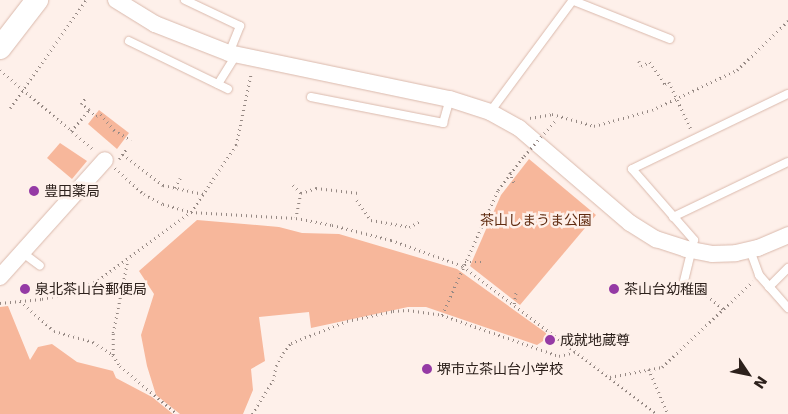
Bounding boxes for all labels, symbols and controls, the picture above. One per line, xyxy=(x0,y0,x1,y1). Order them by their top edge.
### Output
place label: 豊田薬局 xyxy=(44,183,100,199)
marker: 豊田薬局 xyxy=(28,185,40,197)
park label: 茶山しまうま公園 xyxy=(480,212,592,228)
place label: 泉北茶山台郵便局 xyxy=(35,281,147,297)
place label: 茶山台幼稚園 xyxy=(624,281,708,297)
marker: 泉北茶山台郵便局 xyxy=(19,283,31,295)
marker: 茶山台幼稚園 xyxy=(608,283,620,295)
place label: 成就地蔵尊 xyxy=(560,332,630,348)
marker: 成就地蔵尊 xyxy=(544,334,556,346)
north arrow xyxy=(723,349,773,399)
place label: 堺市立茶山台小学校 xyxy=(437,361,563,377)
marker: 堺市立茶山台小学校 xyxy=(421,363,433,375)
text: N xyxy=(751,373,770,392)

